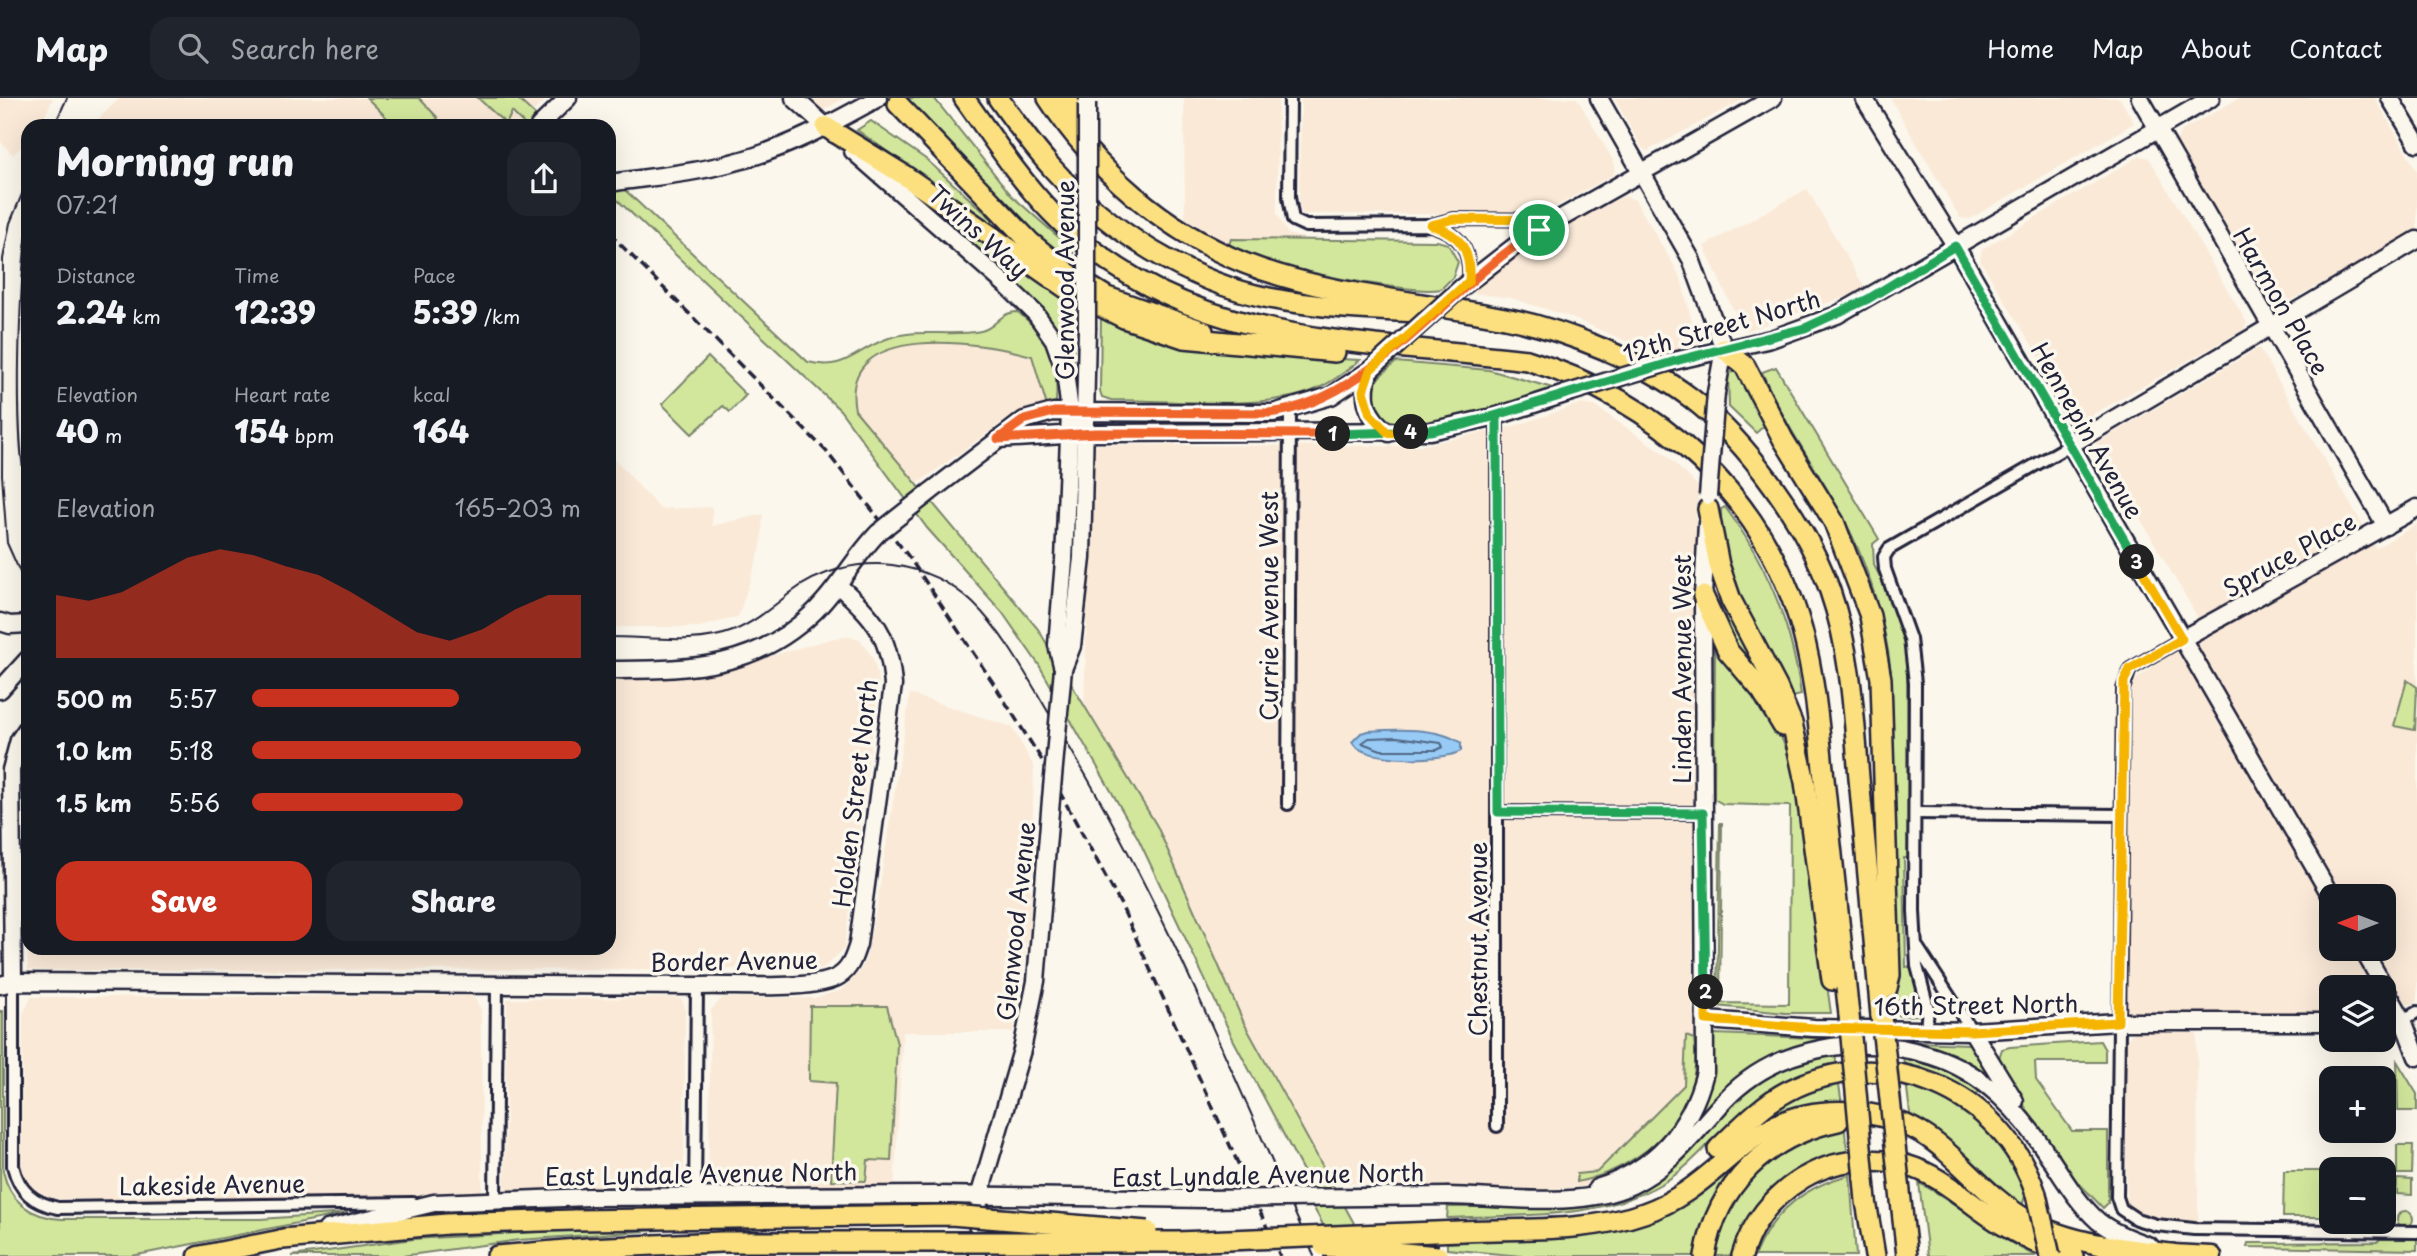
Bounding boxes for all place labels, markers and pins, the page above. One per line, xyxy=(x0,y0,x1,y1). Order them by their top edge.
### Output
pin xyxy=(1509,200,1569,260)
pin: 4 xyxy=(1394,414,1428,450)
pin: 1 xyxy=(1316,416,1350,452)
pin: 3 xyxy=(2120,545,2154,580)
pin: 2 xyxy=(1688,974,1724,1010)

